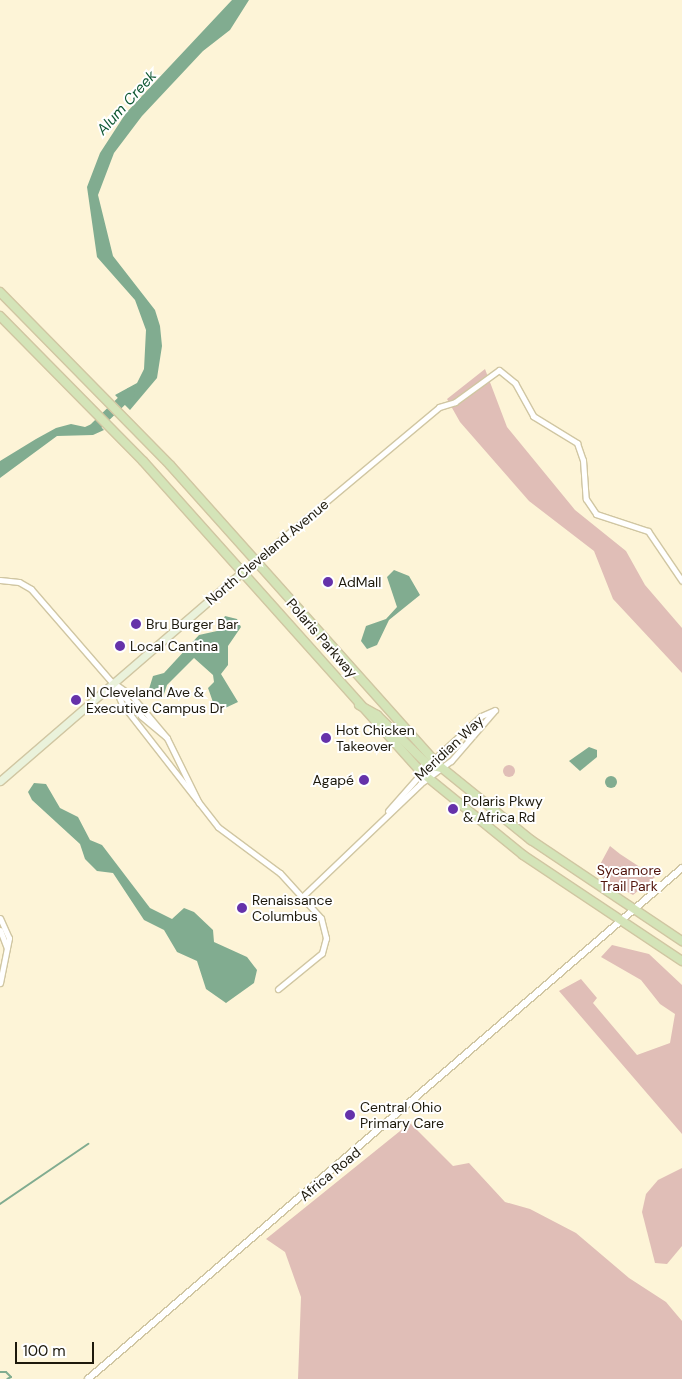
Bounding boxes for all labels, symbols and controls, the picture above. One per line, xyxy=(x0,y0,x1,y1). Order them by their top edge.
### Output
water label: Alum Creek xyxy=(93,67,161,139)
street label: North Cleveland Avenue xyxy=(202,496,332,608)
place label: AdMall xyxy=(338,574,381,590)
marker: AdMall xyxy=(322,576,334,588)
street label: Polaris Parkway xyxy=(283,595,361,681)
place label: Bru Burger Bar xyxy=(146,616,238,632)
marker: Bru Burger Bar xyxy=(130,618,142,630)
place label: Local Cantina xyxy=(130,638,218,654)
marker: Local Cantina xyxy=(114,640,126,652)
place label: N Cleveland Ave & Executive Campus Dr xyxy=(86,684,225,716)
marker: N Cleveland Ave & Executive Campus Dr xyxy=(70,694,82,706)
street label: Meridian Way xyxy=(411,712,487,784)
place label: Hot Chicken Takeover xyxy=(336,722,415,754)
marker: Hot Chicken Takeover xyxy=(320,732,332,744)
place label: Agapé xyxy=(313,772,354,788)
marker: Agapé xyxy=(358,774,370,786)
place label: Polaris Pkwy & Africa Rd xyxy=(463,793,543,826)
marker: Polaris Pkwy & Africa Rd xyxy=(447,803,459,815)
park label: Sycamore Trail Park xyxy=(597,862,661,894)
place label: Renaissance Columbus xyxy=(252,892,333,924)
marker: Renaissance Columbus xyxy=(236,902,248,914)
place label: Central Ohio Primary Care xyxy=(360,1099,444,1132)
marker: Central Ohio Primary Care xyxy=(344,1109,356,1121)
street label: Africa Road xyxy=(296,1144,364,1204)
scale bar xyxy=(18,1332,96,1364)
text: 100 m xyxy=(23,1341,66,1361)

